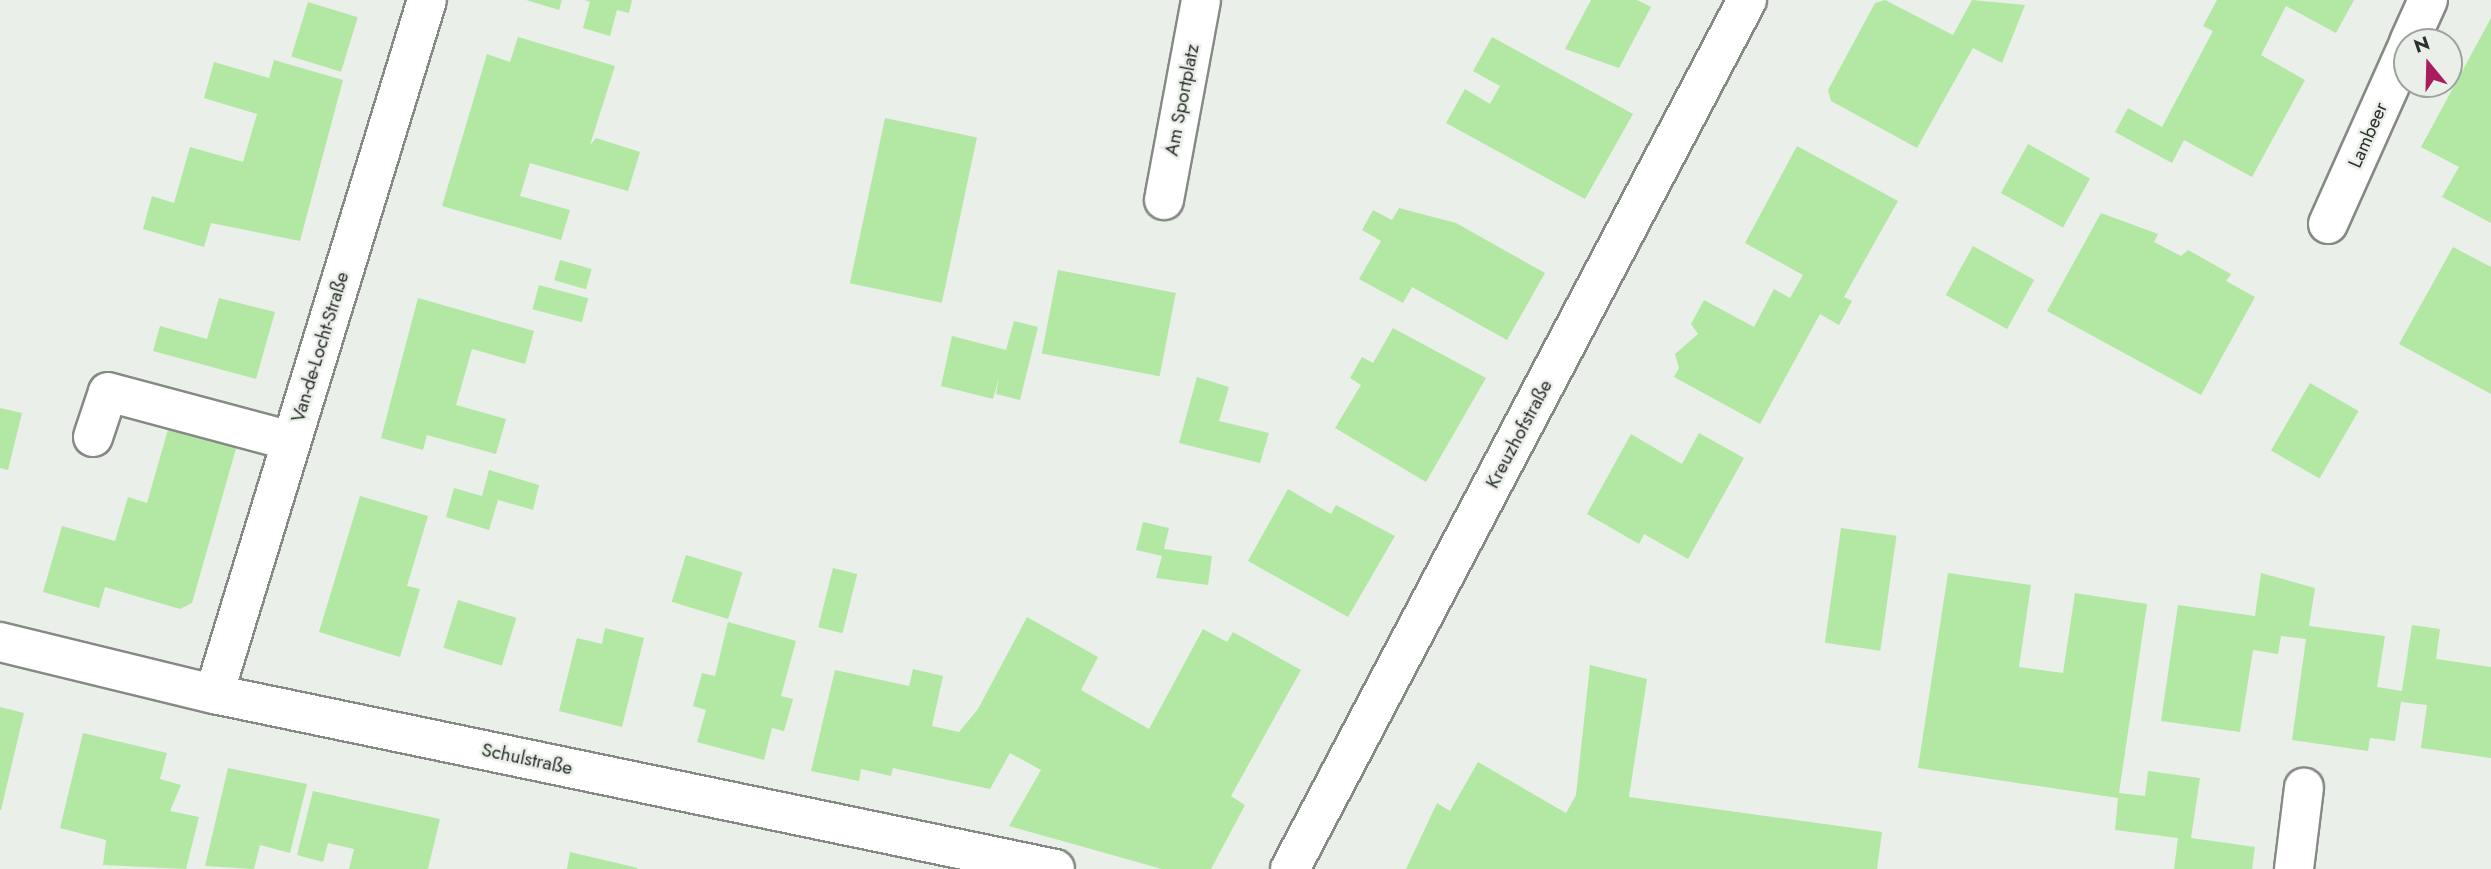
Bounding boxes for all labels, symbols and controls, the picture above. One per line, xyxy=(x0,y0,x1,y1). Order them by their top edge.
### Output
north arrow xyxy=(2393,28,2463,98)
text: N xyxy=(2410,29,2433,60)
street label: Am Sportplatz xyxy=(1160,42,1204,158)
street label: Lambeer xyxy=(2343,99,2393,171)
street label: Van-de-Locht-Straße xyxy=(286,269,354,425)
street label: Kreuzhofstraße xyxy=(1481,376,1557,492)
street label: Schulstraße xyxy=(480,738,574,780)

